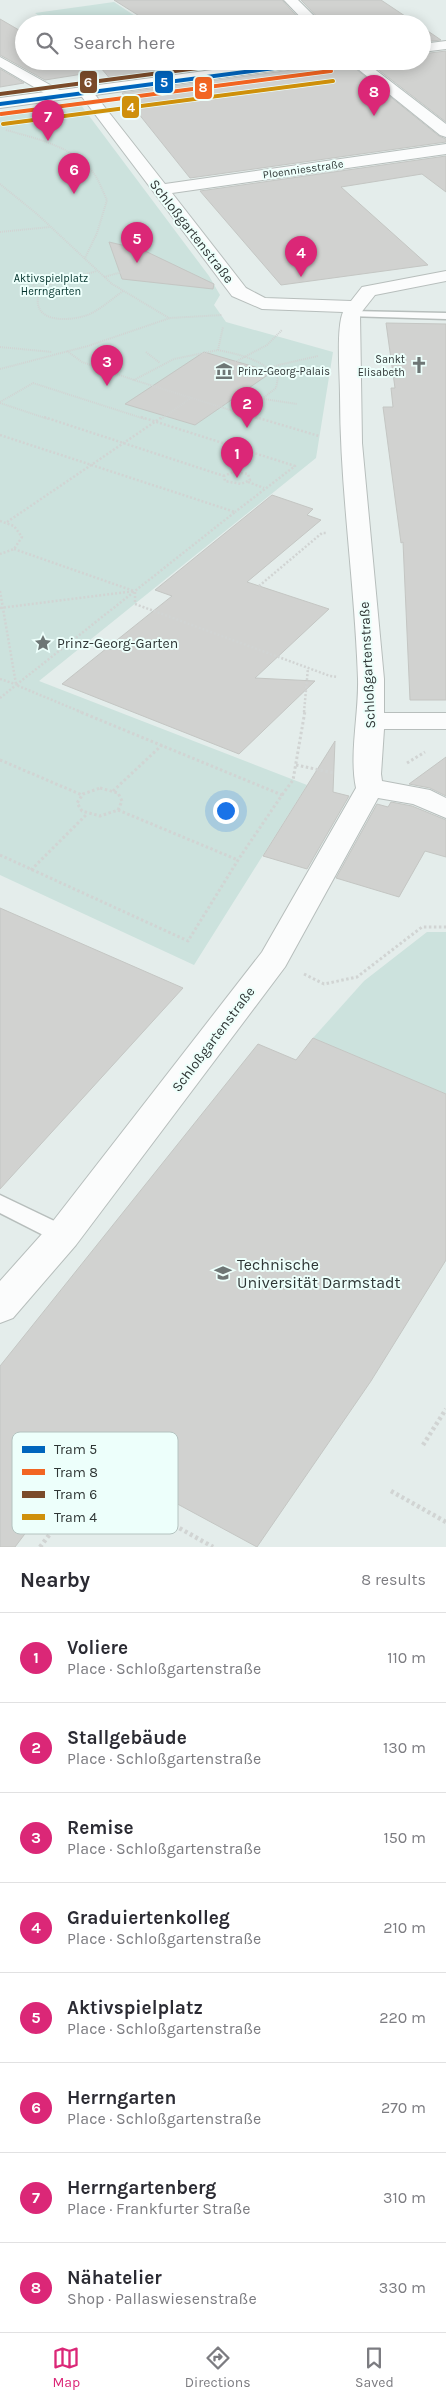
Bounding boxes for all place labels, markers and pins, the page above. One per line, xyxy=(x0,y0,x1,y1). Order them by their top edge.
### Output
pin: 8 xyxy=(358,75,390,116)
pin: 7 xyxy=(32,100,64,141)
pin: 6 xyxy=(58,153,90,194)
pin: 5 xyxy=(121,222,153,263)
pin: 4 xyxy=(285,236,317,277)
pin: 3 xyxy=(91,345,123,386)
place label: Sankt Elisabeth xyxy=(358,353,405,379)
church icon: Sankt Elisabeth xyxy=(409,355,429,375)
museum icon: Prinz-Georg-Palais xyxy=(214,361,234,381)
place label: Prinz-Georg-Palais xyxy=(238,365,330,378)
pin: 2 xyxy=(231,387,263,428)
pin: 1 xyxy=(221,437,253,478)
place icon: Prinz-Georg-Garten xyxy=(33,633,53,653)
place label: Prinz-Georg-Garten xyxy=(57,635,178,652)
place label: Technische Universität Darmstadt xyxy=(237,1255,401,1292)
school or university icon: Technische Universität Darmstadt xyxy=(213,1263,233,1283)

